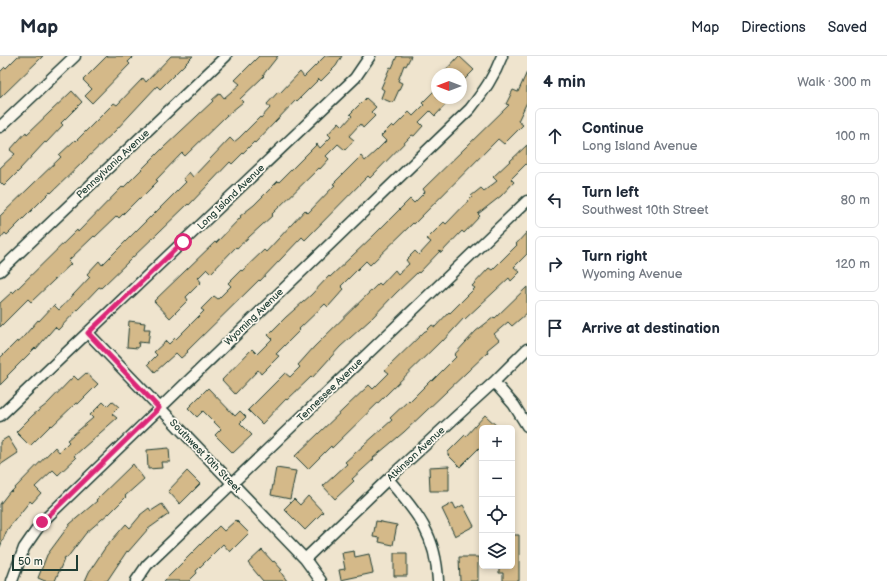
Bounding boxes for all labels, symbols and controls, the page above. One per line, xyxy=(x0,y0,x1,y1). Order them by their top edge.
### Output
text: Map xyxy=(20,16,58,39)
text: Map xyxy=(691,19,719,36)
text: Directions xyxy=(741,19,806,36)
text: Saved xyxy=(828,19,867,36)
north arrow xyxy=(431,68,467,104)
text: 4 min xyxy=(543,72,586,92)
text: Walk · 300 m xyxy=(797,74,871,90)
text: Continue xyxy=(582,119,644,138)
icon: ahead xyxy=(544,125,566,147)
street label: Pennsylvania Avenue xyxy=(74,127,152,201)
text: 100 m xyxy=(835,128,870,144)
text: Long Island Avenue xyxy=(582,138,697,154)
street label: Long Island Avenue xyxy=(195,162,267,232)
text: Turn left xyxy=(582,183,639,202)
icon: left xyxy=(544,189,566,211)
text: 80 m xyxy=(841,192,870,208)
text: Southwest 10th Street xyxy=(582,202,709,218)
route start xyxy=(174,233,192,251)
text: Turn right xyxy=(582,247,647,266)
icon: right xyxy=(544,253,566,275)
text: 120 m xyxy=(835,256,870,272)
text: Wyoming Avenue xyxy=(582,266,682,282)
street label: Wyoming Avenue xyxy=(222,286,286,348)
icon: arrive xyxy=(544,317,566,339)
text: Arrive at destination xyxy=(582,319,720,338)
street label: Tennessee Avenue xyxy=(295,356,365,424)
street label: Southwest 10th Street xyxy=(167,417,243,495)
street label: Atkinson Avenue xyxy=(385,424,447,484)
map controls xyxy=(479,425,515,569)
button: + xyxy=(479,425,515,461)
button: − xyxy=(479,461,515,497)
button: locate xyxy=(479,497,515,533)
route end xyxy=(33,513,51,531)
button: layers xyxy=(479,533,515,569)
scale bar xyxy=(12,553,78,572)
text: 50 m xyxy=(18,555,43,568)

